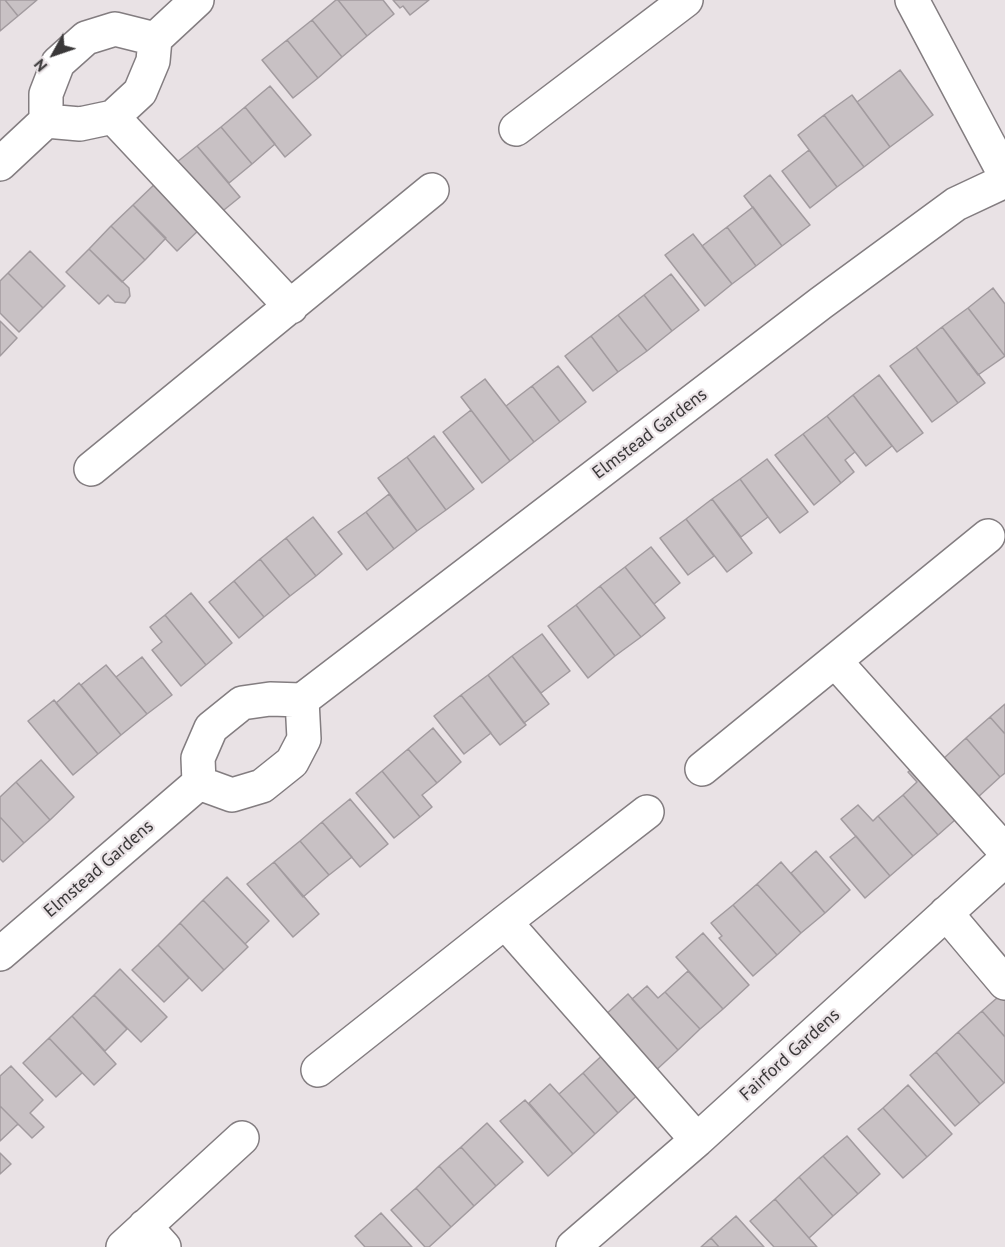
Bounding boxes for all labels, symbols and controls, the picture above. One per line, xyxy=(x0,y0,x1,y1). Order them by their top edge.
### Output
north arrow xyxy=(24,24,84,84)
text: N xyxy=(29,55,51,76)
street label: Elmstead Gardens xyxy=(588,384,712,484)
street label: Elmstead Gardens xyxy=(40,816,158,922)
street label: Fairford Gardens xyxy=(735,1004,845,1106)

